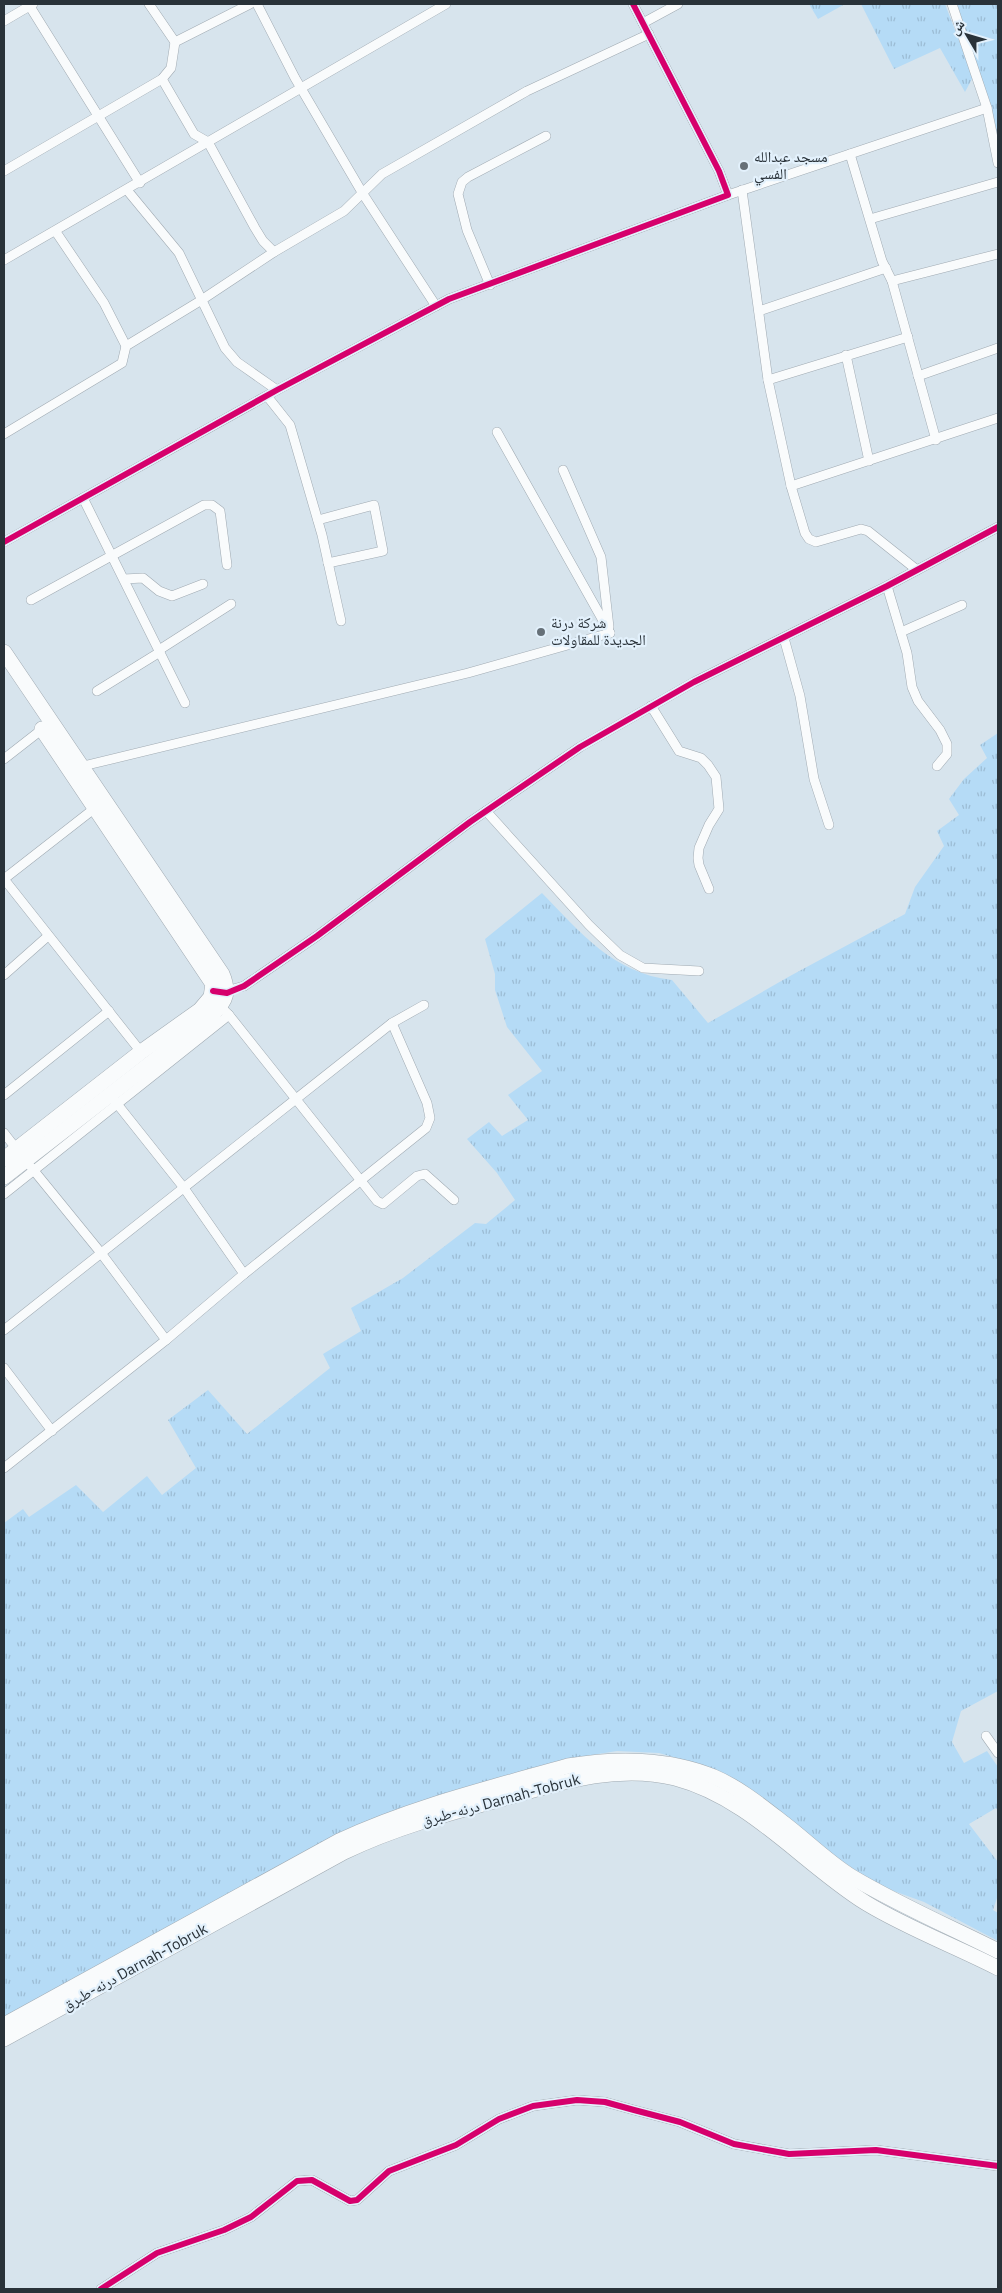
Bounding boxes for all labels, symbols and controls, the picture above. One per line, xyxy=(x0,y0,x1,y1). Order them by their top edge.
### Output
north arrow xyxy=(942,10,992,60)
text: ش xyxy=(945,15,969,38)
place label: مسجد عبدالله الفسي xyxy=(754,147,828,186)
marker: مسجد عبدالله الفسي xyxy=(738,160,750,172)
place label: شركة درنة الجديدة للمقاولات xyxy=(551,613,646,649)
marker: شركة درنة الجديدة للمقاولات xyxy=(535,626,547,638)
street label: درنه-طبرق Darnah-Tobruk xyxy=(420,1769,582,1831)
street label: درنه-طبرق Darnah-Tobruk xyxy=(59,1919,211,2015)

